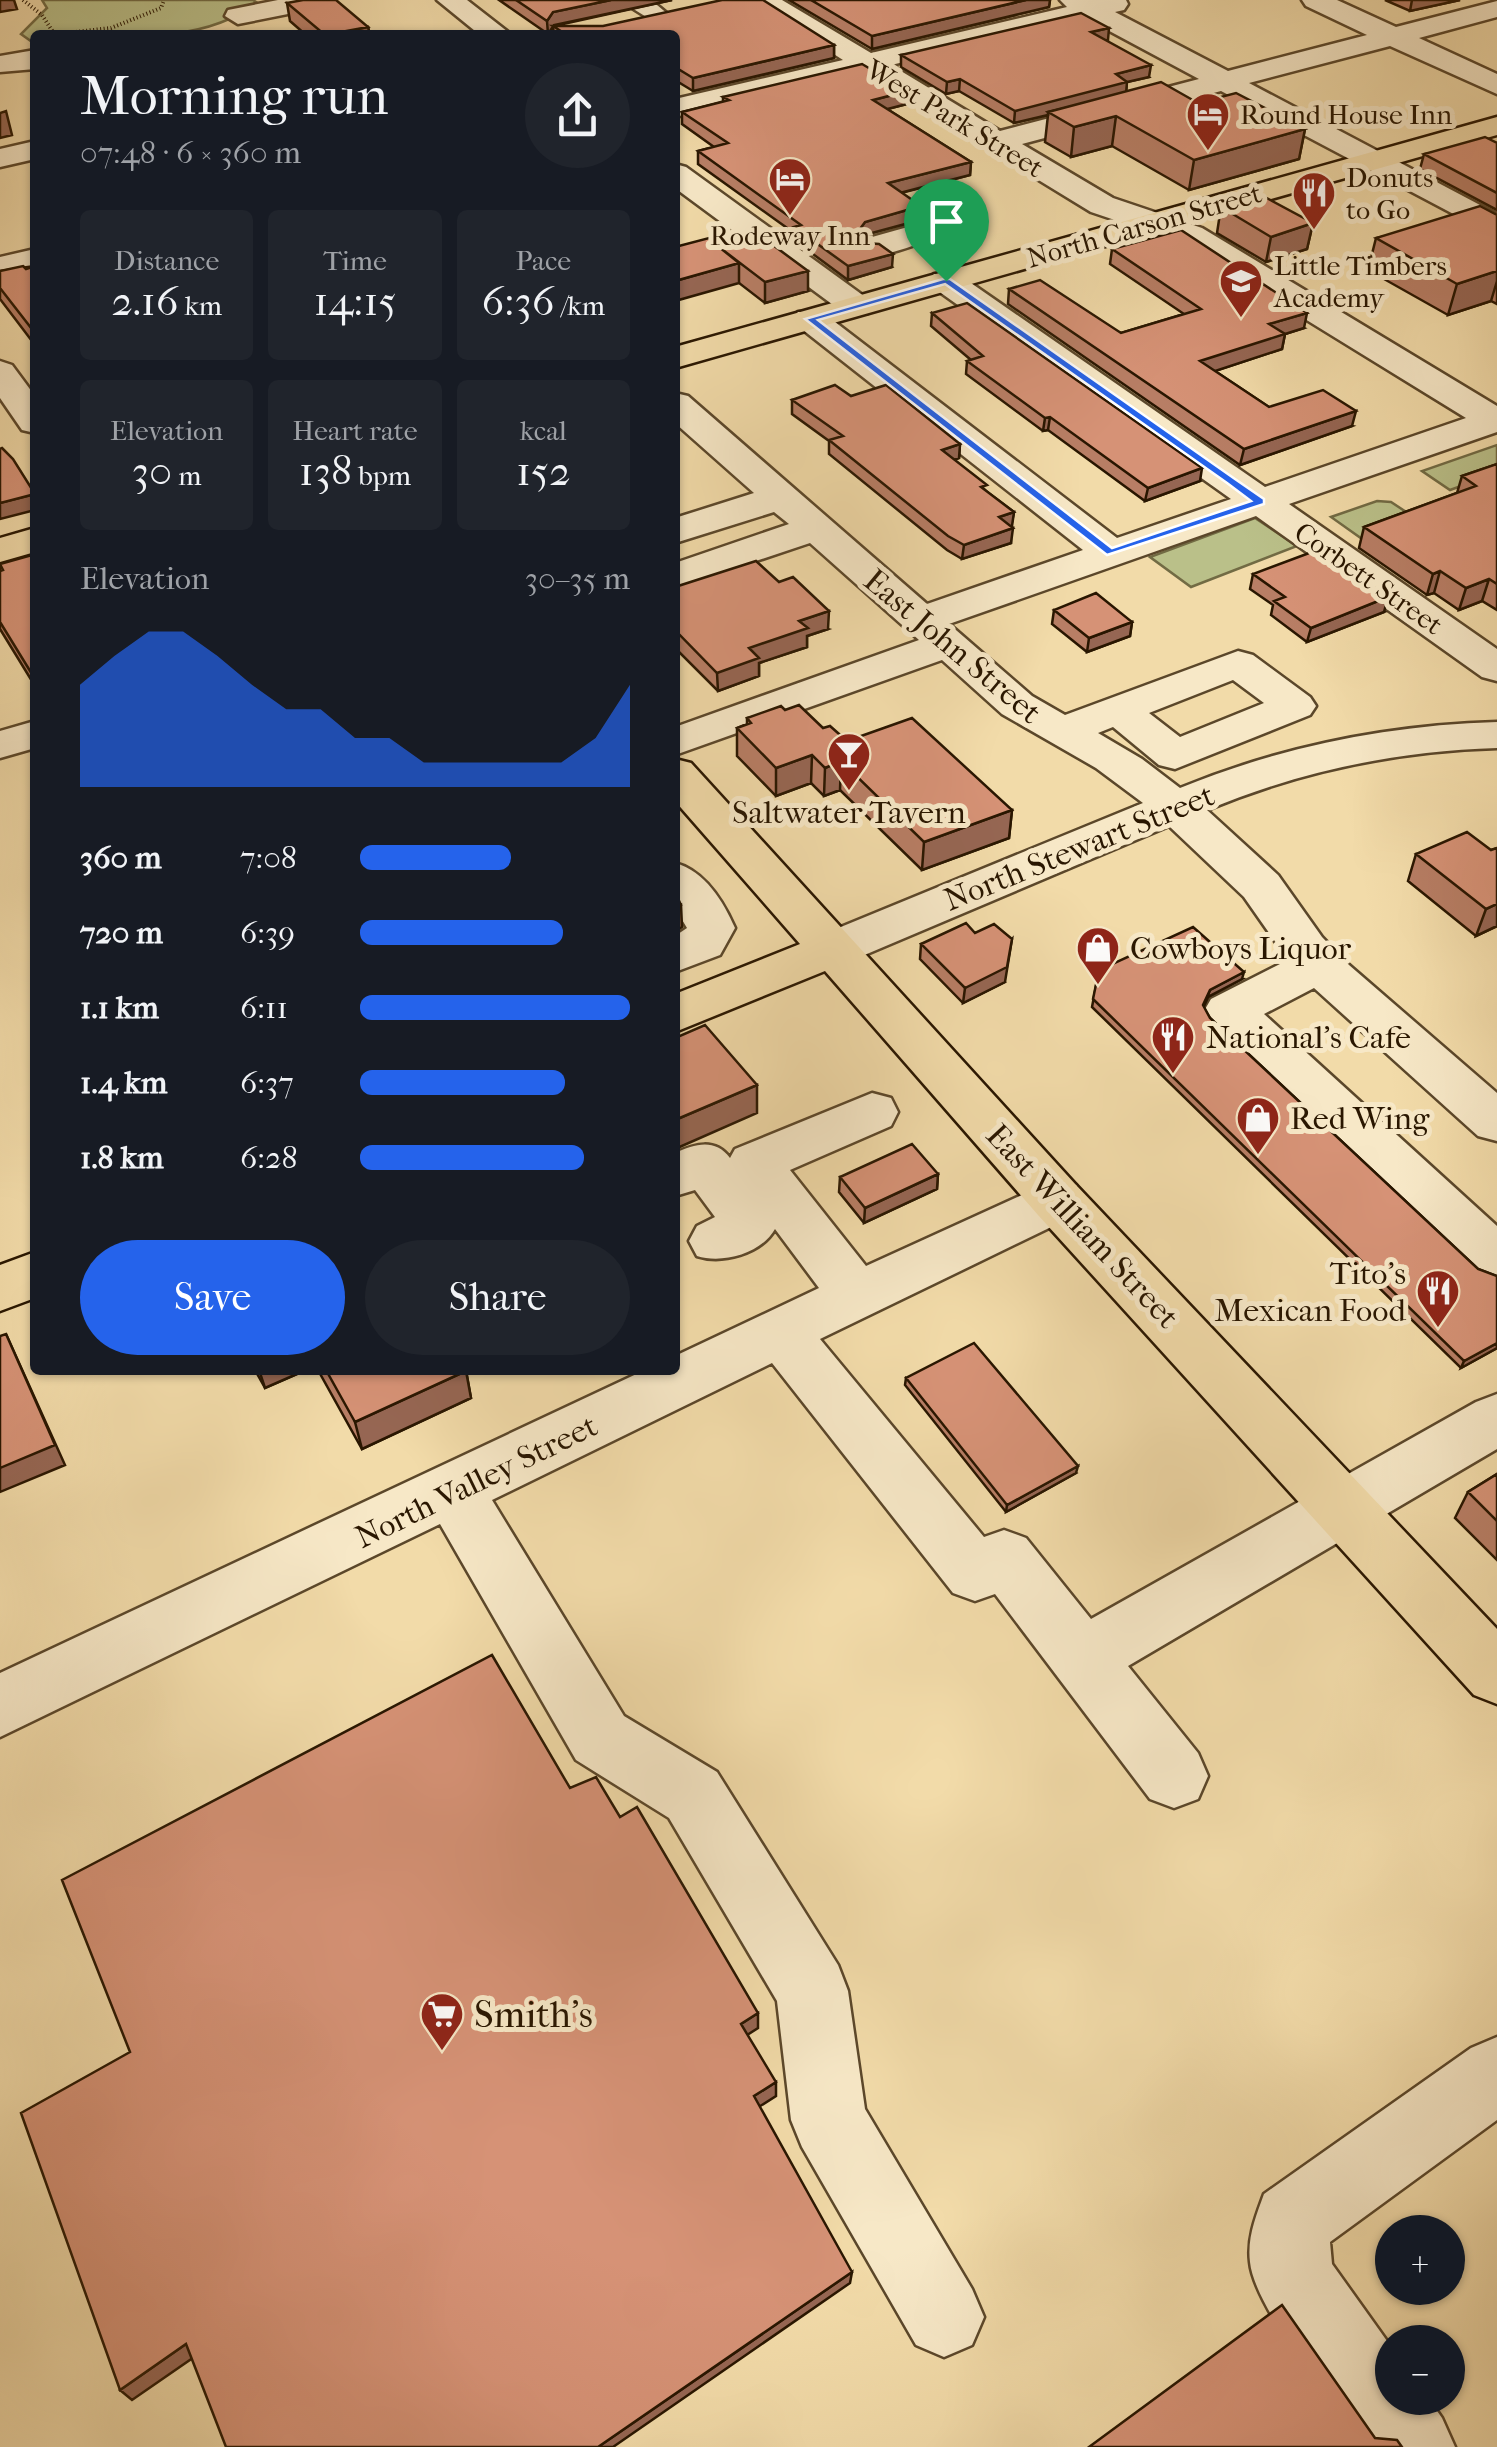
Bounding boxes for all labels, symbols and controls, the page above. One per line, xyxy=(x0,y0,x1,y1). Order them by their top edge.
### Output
street label: West Park Street xyxy=(859,52,1050,184)
button: share xyxy=(525,63,630,168)
text: Morning run xyxy=(80,64,388,128)
hotel icon: Round House Inn xyxy=(1185,91,1231,152)
place label: Round House Inn xyxy=(1240,98,1452,131)
text: 07:48 · 6 × 360 m xyxy=(80,134,301,171)
hotel icon: Rodeway Inn xyxy=(767,156,813,217)
place label: Donuts to Go xyxy=(1346,161,1433,226)
restaurant icon: Donuts to Go xyxy=(1291,170,1337,231)
street label: North Carson Street xyxy=(1023,176,1265,275)
pin xyxy=(904,179,989,282)
icon: arrive xyxy=(919,194,974,249)
place label: Rodeway Inn xyxy=(710,219,870,252)
text: Distance xyxy=(114,244,219,277)
text: Time xyxy=(323,244,387,277)
text: Pace xyxy=(515,244,571,277)
place label: Little Timbers Academy xyxy=(1273,249,1447,314)
school or university icon: Little Timbers Academy xyxy=(1218,258,1264,319)
text: 2.16 xyxy=(111,277,178,326)
text: 14:15 xyxy=(314,277,396,326)
text: 6:36 xyxy=(482,277,555,326)
text: km xyxy=(178,289,222,322)
text: /km xyxy=(555,289,605,322)
text: Elevation xyxy=(110,414,223,447)
text: Heart rate xyxy=(292,414,418,447)
text: kcal xyxy=(520,414,567,447)
text: 30 xyxy=(132,447,172,496)
text: 138 xyxy=(299,447,352,496)
text: 152 xyxy=(516,447,571,496)
text: m xyxy=(172,459,202,492)
text: bpm xyxy=(352,459,411,492)
street label: Corbett Street xyxy=(1288,515,1449,642)
text: Elevation xyxy=(80,560,209,597)
text: 30–35 m xyxy=(525,560,630,597)
street label: East John Street xyxy=(857,562,1049,732)
bar icon: Saltwater Tavern xyxy=(826,731,872,792)
street label: North Stewart Street xyxy=(939,776,1220,919)
place label: Saltwater Tavern xyxy=(732,794,966,831)
text: 360 m xyxy=(80,839,162,876)
text: 7:08 xyxy=(240,839,297,876)
text: 720 m xyxy=(80,914,163,951)
text: 6:39 xyxy=(240,914,295,951)
shop icon: Cowboys Liquor xyxy=(1075,925,1121,986)
place label: Cowboys Liquor xyxy=(1130,930,1352,967)
text: 1.1 km xyxy=(80,989,159,1026)
text: 6:11 xyxy=(240,989,288,1026)
restaurant icon: National's Cafe xyxy=(1150,1014,1196,1075)
place label: National's Cafe xyxy=(1206,1019,1411,1056)
text: 1.4 km xyxy=(80,1064,167,1101)
text: 6:37 xyxy=(240,1064,294,1101)
shop icon: Red Wing xyxy=(1235,1095,1281,1156)
place label: Red Wing xyxy=(1290,1100,1430,1137)
street label: East William Street xyxy=(979,1117,1187,1336)
text: 1.8 km xyxy=(80,1139,164,1176)
text: 6:28 xyxy=(240,1139,298,1176)
button: Save xyxy=(80,1240,345,1355)
button: Share xyxy=(365,1240,630,1355)
place label: Tito's Mexican Food xyxy=(1214,1255,1407,1329)
restaurant icon: Tito's Mexican Food xyxy=(1415,1268,1461,1329)
street label: North Valley Street xyxy=(349,1407,604,1556)
supermarket icon: Smith's xyxy=(419,1991,465,2052)
place label: Smith's xyxy=(474,1992,593,2037)
map controls xyxy=(1375,2215,1465,2415)
button: + xyxy=(1375,2215,1465,2305)
button: − xyxy=(1375,2325,1465,2415)

